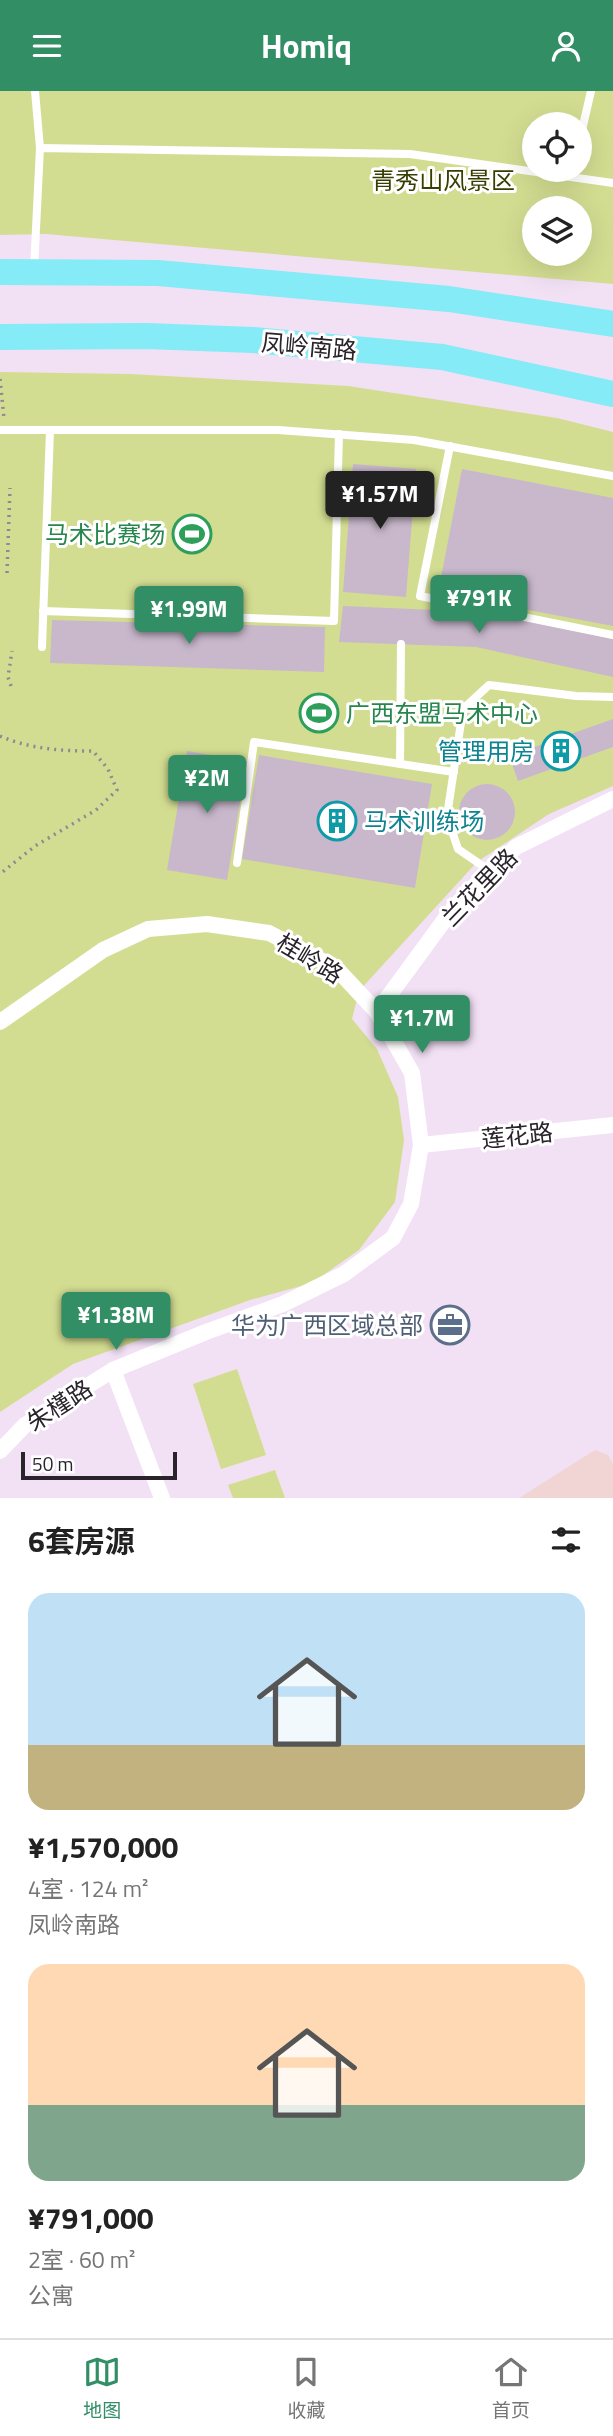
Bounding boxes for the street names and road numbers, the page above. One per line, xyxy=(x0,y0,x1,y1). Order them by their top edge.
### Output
street label: 凤岭南路 xyxy=(260,324,358,368)
street label: 兰花里路 xyxy=(433,840,525,934)
street label: 桂岭路 xyxy=(270,924,350,992)
street label: 莲花路 xyxy=(479,1113,555,1157)
street label: 朱槿路 xyxy=(19,1370,99,1440)

